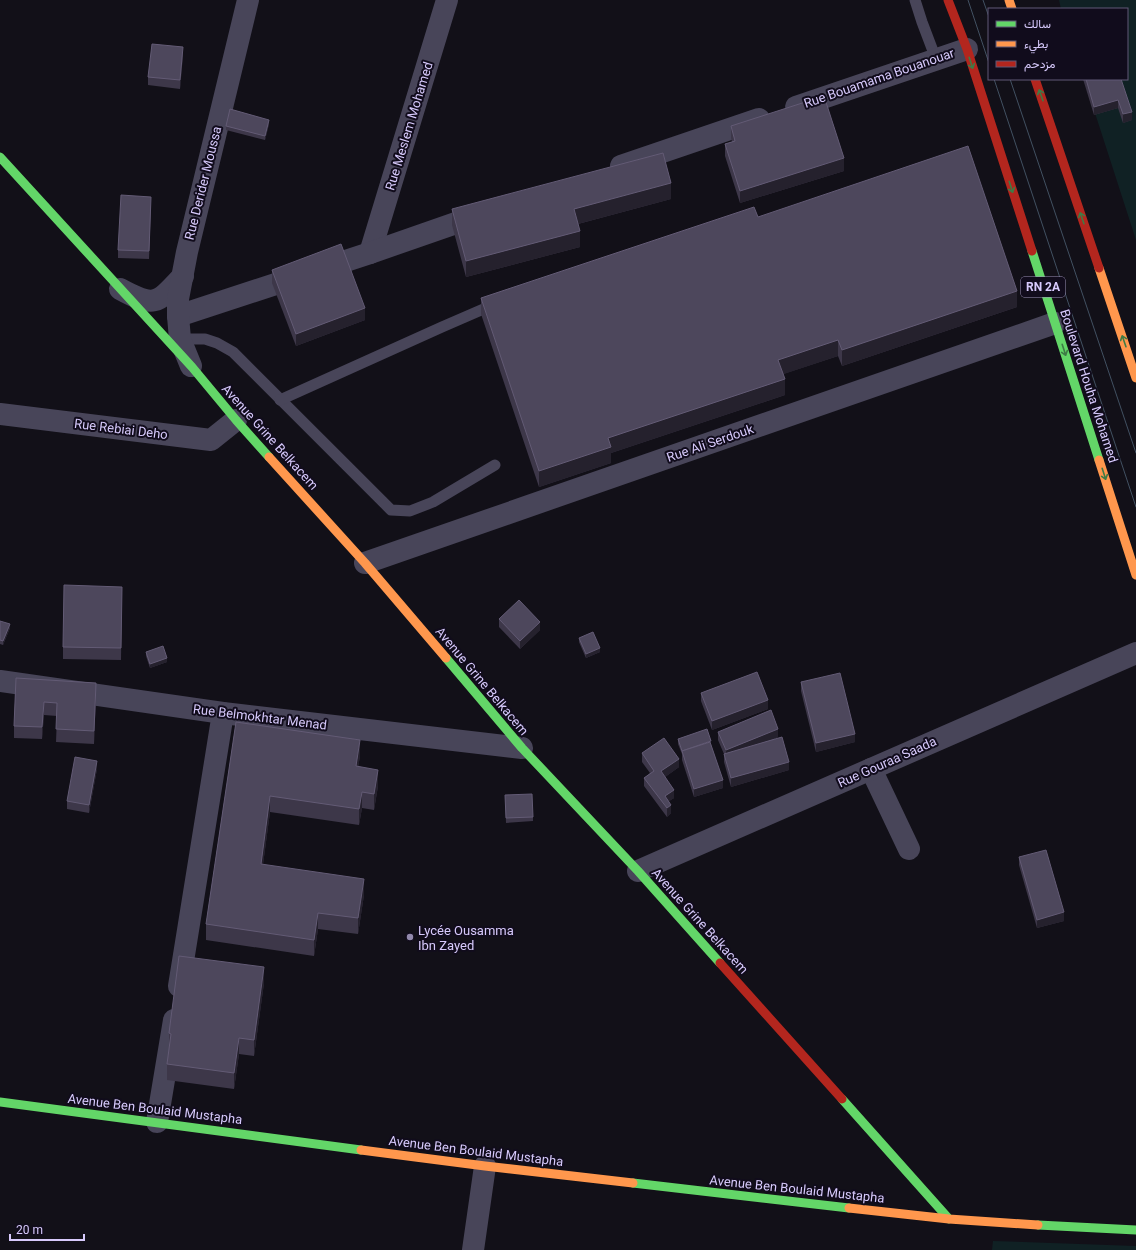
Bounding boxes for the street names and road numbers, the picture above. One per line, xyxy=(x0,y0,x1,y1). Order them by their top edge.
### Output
street label: Rue Bouamama Bouanouar xyxy=(802,45,957,111)
street label: Rue Meslem Mohamed xyxy=(382,60,436,192)
street label: Rue Derider Moussa xyxy=(182,125,224,241)
road number: RN 2A xyxy=(1021,277,1065,297)
street label: Boulevard Houha Mohamed xyxy=(1057,307,1121,465)
street label: Avenue Grine Belkacem xyxy=(219,381,321,493)
street label: Rue Rebiai Deho xyxy=(73,416,169,442)
street label: Rue Ali Serdouk xyxy=(665,421,756,465)
street label: Avenue Grine Belkacem xyxy=(432,624,532,738)
street label: Rue Belmokhtar Menad xyxy=(192,701,328,733)
street label: Rue Gouraa Saada xyxy=(835,733,939,791)
street label: Avenue Grine Belkacem xyxy=(649,865,751,977)
street label: Avenue Ben Boulaid Mustapha xyxy=(67,1091,243,1127)
street label: Avenue Ben Boulaid Mustapha xyxy=(388,1133,564,1169)
street label: Avenue Ben Boulaid Mustapha xyxy=(709,1172,885,1206)

